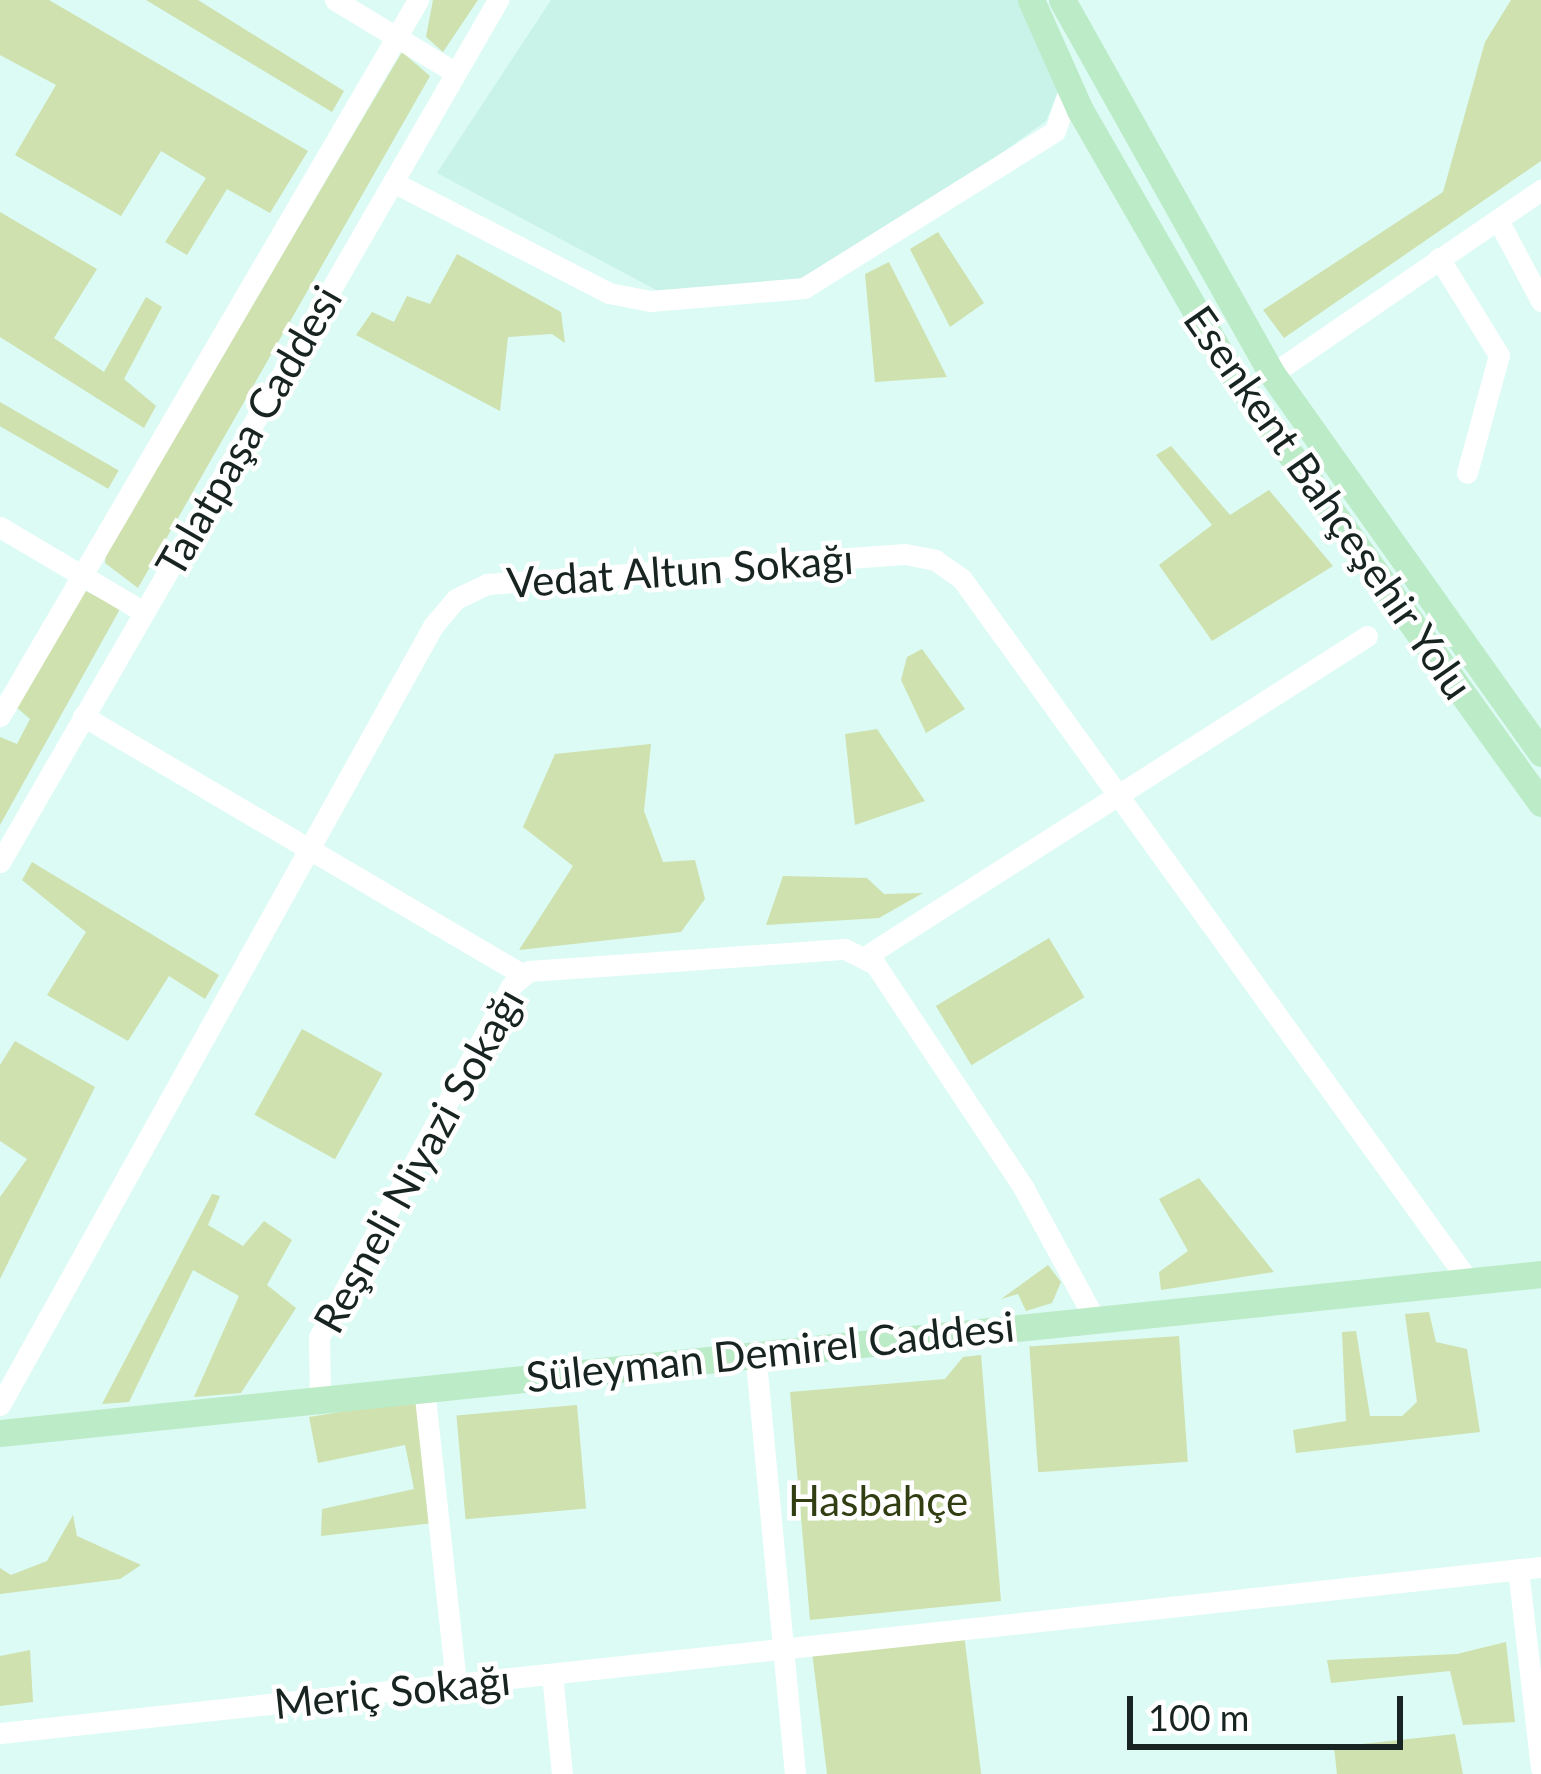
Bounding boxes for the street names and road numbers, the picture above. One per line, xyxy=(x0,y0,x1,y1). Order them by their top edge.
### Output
street label: Talatpaşa Caddesi xyxy=(144,277,352,585)
street label: Esenkent Bahçeşehir Yolu xyxy=(1173,295,1485,709)
street label: Vedat Altun Sokağı xyxy=(504,533,856,607)
street label: Reşneli Niyazi Sokağı xyxy=(302,979,534,1341)
street label: Süleyman Demirel Caddesi xyxy=(523,1300,1017,1402)
street label: Meriç Sokağı xyxy=(271,1654,513,1728)

